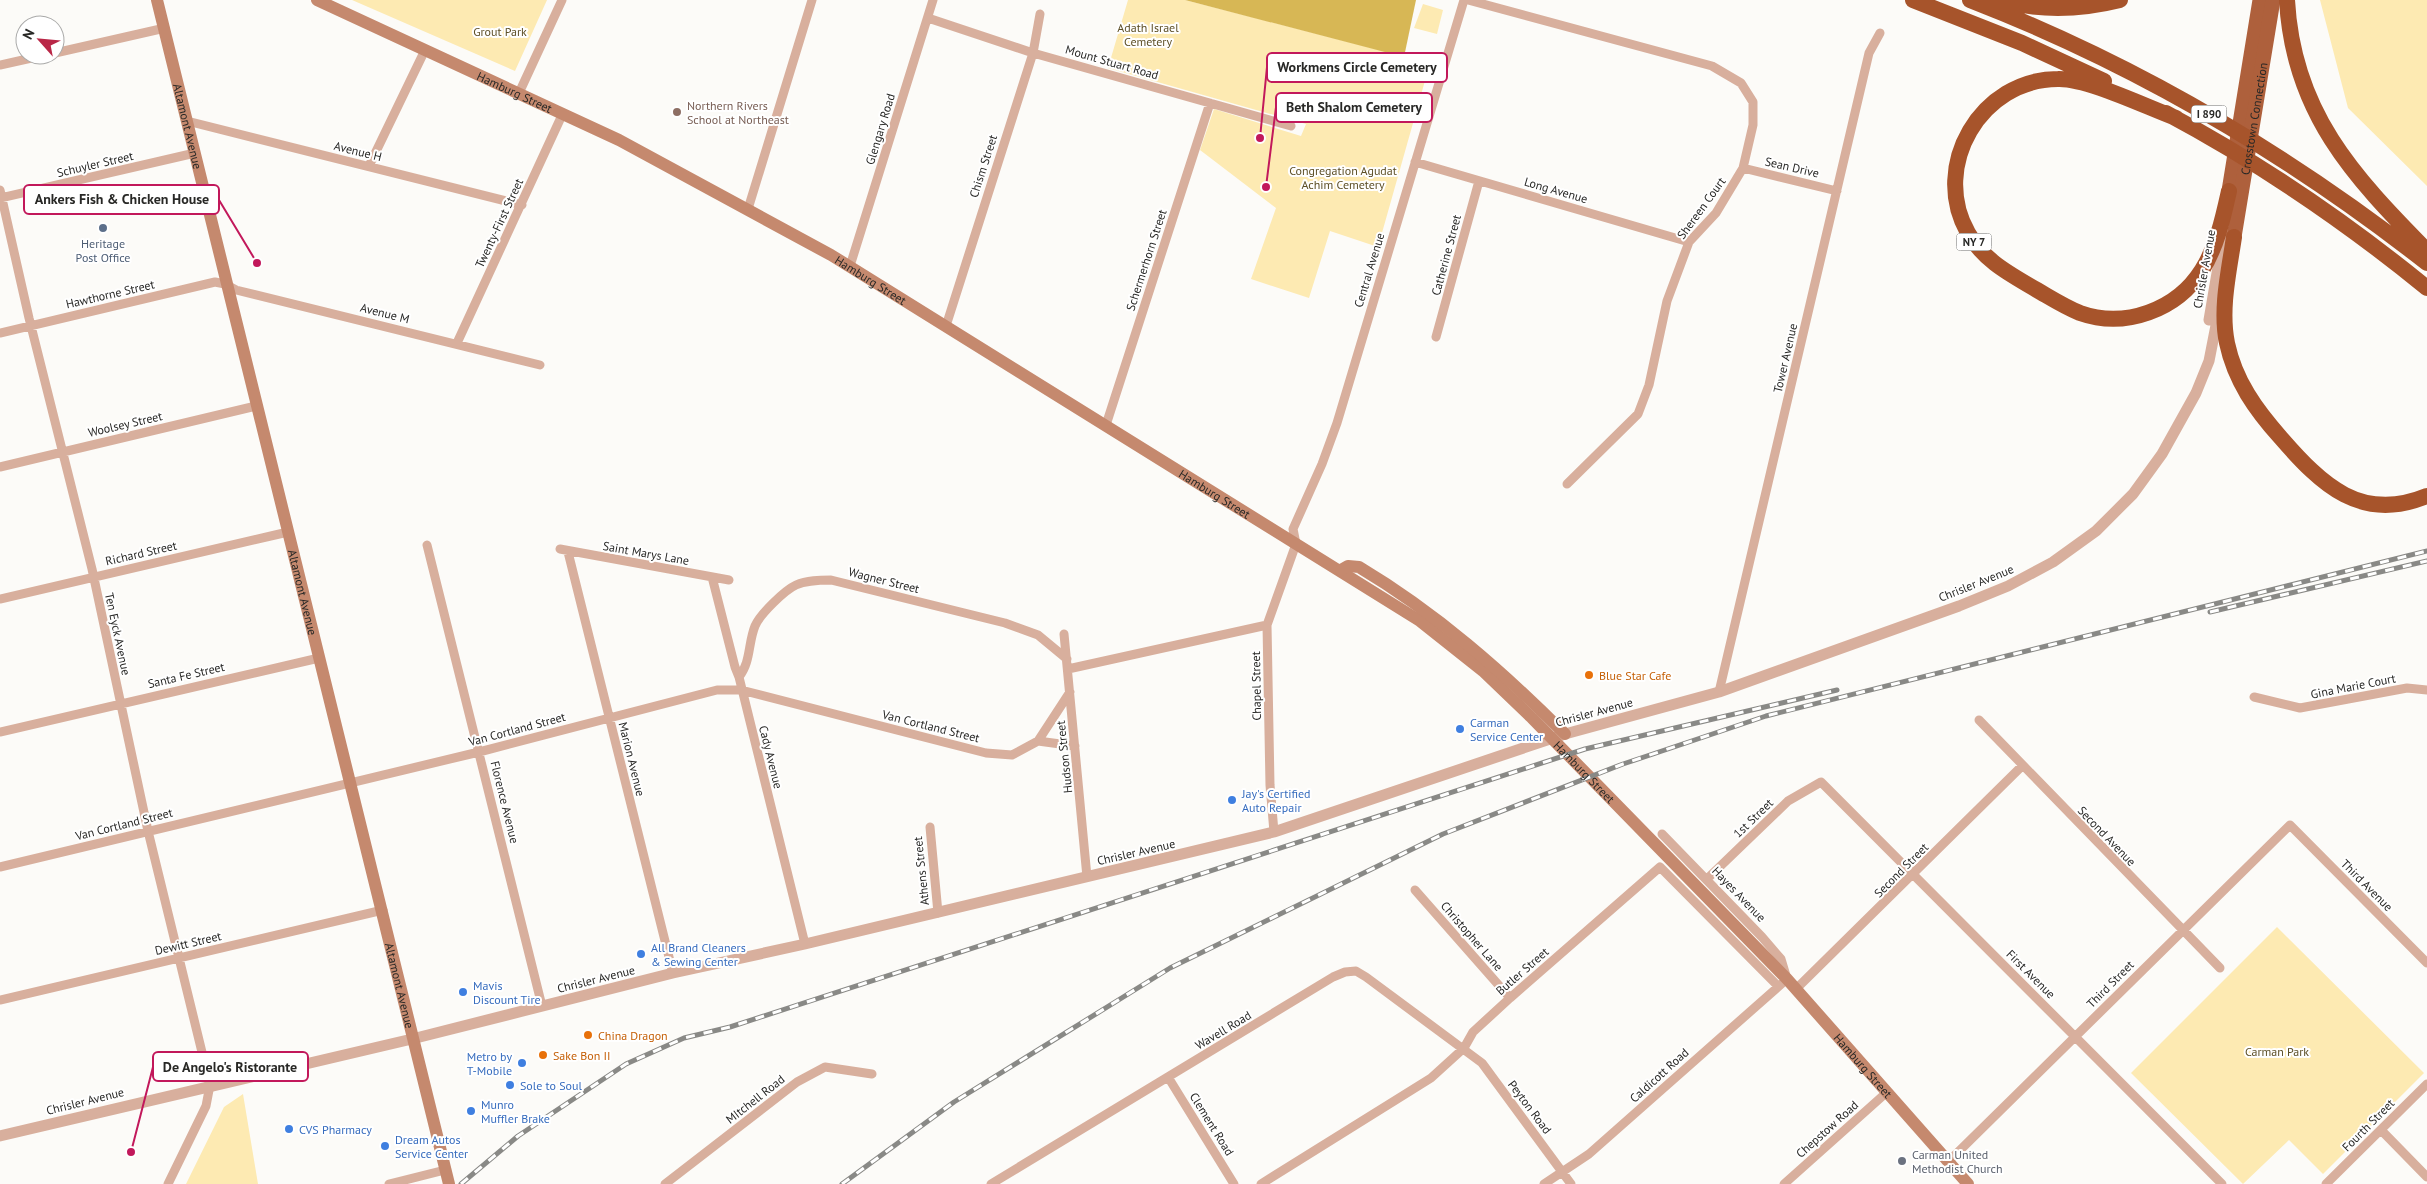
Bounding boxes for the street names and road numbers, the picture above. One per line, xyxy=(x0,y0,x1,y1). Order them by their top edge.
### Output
street label: Mount Stuart Road xyxy=(1064,42,1160,82)
street label: Crosstown Connection xyxy=(2237,61,2270,176)
street label: Hamburg Street xyxy=(475,68,555,116)
street label: Altamont Avenue xyxy=(170,82,206,171)
street label: Glengary Road xyxy=(862,92,898,166)
road number: I 890 xyxy=(2192,106,2226,122)
street label: Chism Street xyxy=(966,133,1000,199)
street label: Avenue H xyxy=(333,138,383,164)
street label: Schuyler Street xyxy=(55,148,135,180)
street label: Sean Drive xyxy=(1763,153,1821,181)
street label: Long Avenue xyxy=(1523,174,1589,206)
street label: Shereen Court xyxy=(1674,174,1728,242)
street label: Twenty-First Street xyxy=(472,176,526,270)
street label: Schermerhorn Street xyxy=(1122,207,1170,313)
street label: Catherine Street xyxy=(1428,213,1464,297)
street label: Chrisler Avenue xyxy=(2190,228,2218,310)
street label: Central Avenue xyxy=(1351,231,1387,309)
road number: NY 7 xyxy=(1956,233,1992,250)
street label: Hamburg Street xyxy=(832,252,909,308)
street label: Hawthorne Street xyxy=(64,277,156,311)
street label: Avenue M xyxy=(359,300,411,326)
street label: Tower Avenue xyxy=(1770,322,1800,394)
street label: Woolsey Street xyxy=(86,408,164,440)
street label: Hamburg Street xyxy=(1176,466,1253,521)
street label: Richard Street xyxy=(104,538,178,568)
street label: Saint Marys Lane xyxy=(602,538,690,568)
street label: Altamont Avenue xyxy=(285,548,321,637)
street label: Chrisler Avenue xyxy=(1936,561,2016,605)
street label: Wagner Street xyxy=(847,564,921,596)
street label: Ten Eyck Avenue xyxy=(102,591,134,677)
street label: Chapel Street xyxy=(1248,651,1264,721)
street label: Santa Fe Street xyxy=(146,659,226,691)
street label: Gina Marie Court xyxy=(2309,670,2397,702)
street label: Chrisler Avenue xyxy=(1554,694,1634,730)
street label: Van Cortland Street xyxy=(880,706,981,745)
street label: Van Cortland Street xyxy=(466,709,567,749)
street label: Marion Avenue xyxy=(616,720,648,798)
street label: Hudson Street xyxy=(1053,720,1075,794)
street label: Cady Avenue xyxy=(756,724,786,790)
street label: Hamburg Street xyxy=(1551,737,1618,806)
street label: Florence Avenue xyxy=(488,759,522,845)
street label: 1st Street xyxy=(1730,795,1776,841)
street label: Second Avenue xyxy=(2075,803,2139,869)
street label: Van Cortland Street xyxy=(73,805,174,844)
street label: Athens Street xyxy=(910,836,932,906)
street label: Chrisler Avenue xyxy=(1095,836,1177,868)
street label: Second Street xyxy=(1871,840,1931,900)
street label: Third Avenue xyxy=(2338,856,2396,914)
street label: Hayes Avenue xyxy=(1709,863,1769,925)
street label: Christopher Lane xyxy=(1438,898,1506,974)
street label: Dewitt Street xyxy=(153,928,223,958)
street label: Altamont Avenue xyxy=(382,941,418,1030)
street label: Butler Street xyxy=(1493,944,1551,998)
street label: First Avenue xyxy=(2003,946,2059,1002)
street label: Third Street xyxy=(2083,957,2137,1011)
street label: Chrisler Avenue xyxy=(555,962,637,996)
street label: Wavell Road xyxy=(1192,1007,1254,1053)
street label: Hamburg Street xyxy=(1831,1030,1896,1101)
street label: Caldicott Road xyxy=(1626,1045,1692,1105)
street label: MItchell Road xyxy=(723,1071,787,1127)
street label: Peyton Road xyxy=(1505,1077,1555,1137)
street label: Chrisler Avenue xyxy=(44,1084,126,1118)
street label: Clement Road xyxy=(1187,1090,1237,1158)
street label: Fourth Street xyxy=(2339,1096,2397,1154)
street label: Chepstow Road xyxy=(1793,1097,1861,1161)

